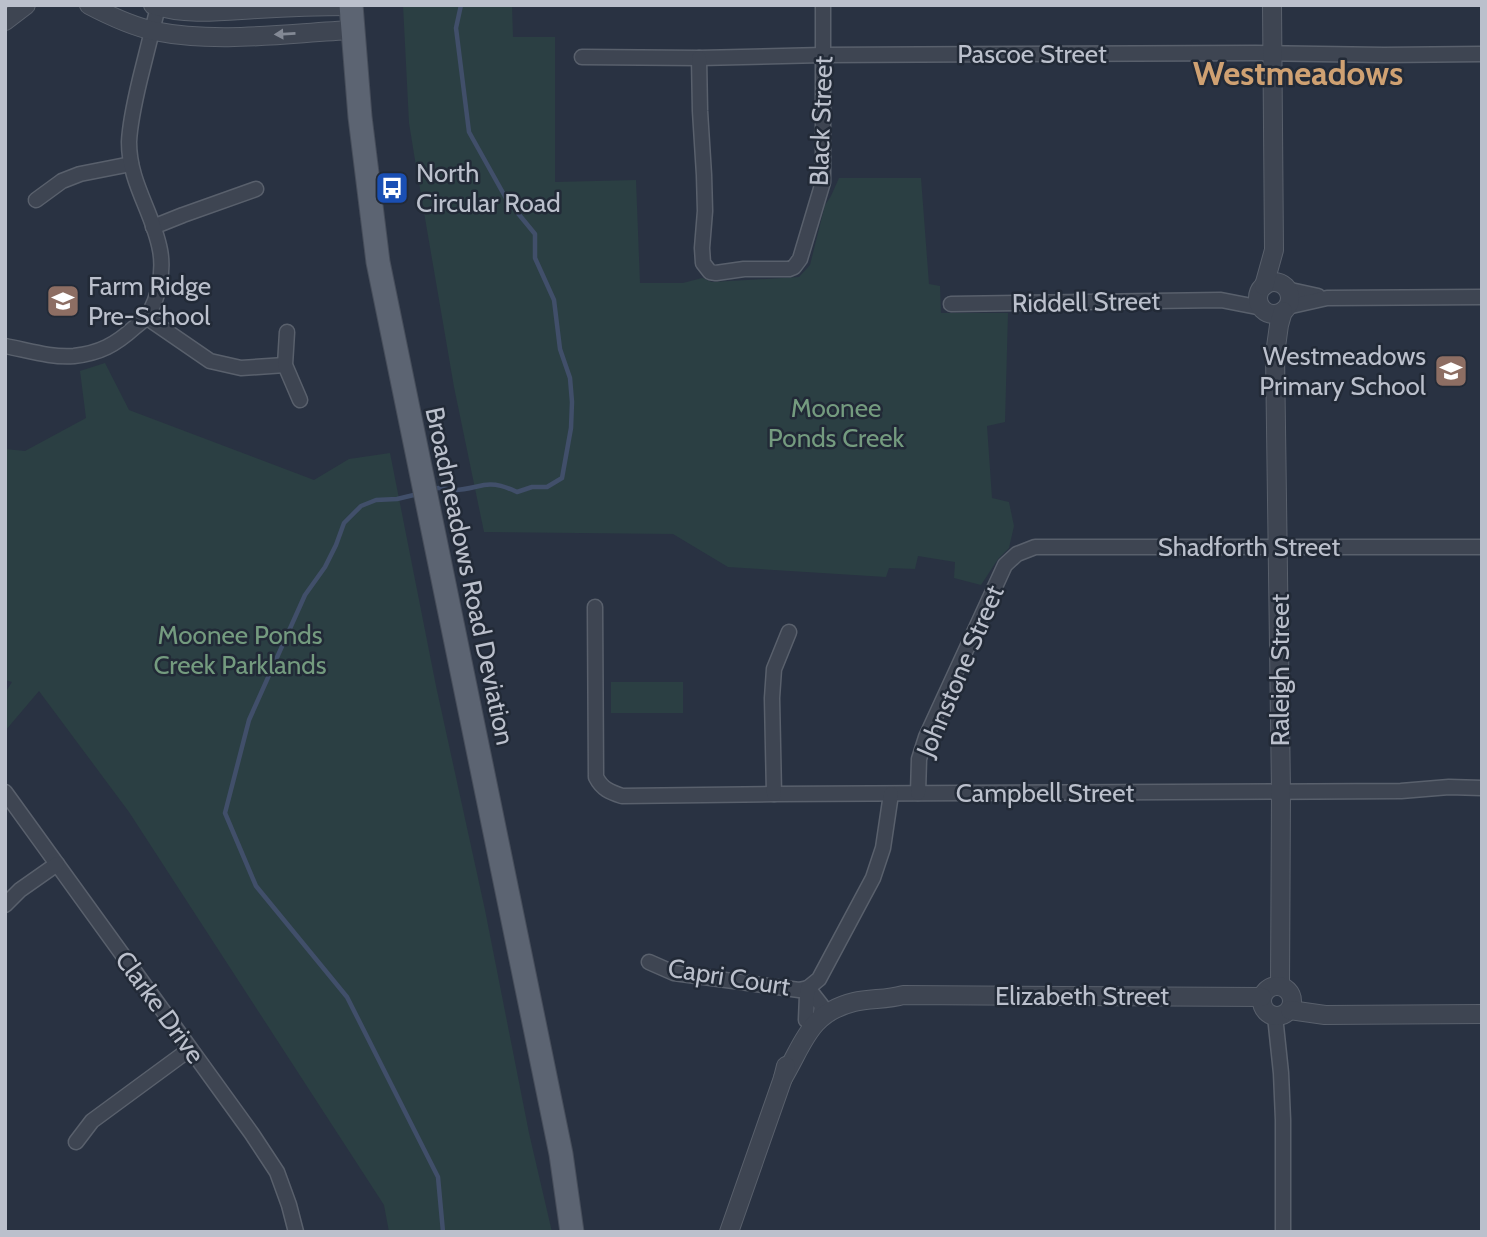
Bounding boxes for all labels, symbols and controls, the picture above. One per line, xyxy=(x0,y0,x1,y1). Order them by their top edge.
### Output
one-way arrow xyxy=(274,28,296,39)
street label: Pascoe Street xyxy=(957,38,1107,70)
district label: Westmeadows xyxy=(1193,53,1403,93)
street label: Black Street xyxy=(803,55,839,187)
place label: North Circular Road xyxy=(416,157,561,219)
bus stop icon: North Circular Road xyxy=(373,169,411,207)
place label: Farm Ridge Pre-School xyxy=(88,270,211,332)
school or university icon: Farm Ridge Pre-School xyxy=(44,282,82,320)
street label: Riddell Street xyxy=(1012,285,1161,319)
place label: Westmeadows Primary School xyxy=(1259,340,1426,402)
school or university icon: Westmeadows Primary School xyxy=(1432,352,1470,390)
park label: Moonee Ponds Creek xyxy=(768,392,905,454)
street label: Broadmeadows Road Deviation xyxy=(418,404,522,748)
street label: Shadforth Street xyxy=(1158,531,1340,563)
street label: Johnstone Street xyxy=(909,580,1011,763)
street label: Raleigh Street xyxy=(1264,593,1296,746)
park label: Moonee Ponds Creek Parklands xyxy=(153,619,327,681)
street label: Campbell Street xyxy=(956,777,1134,809)
street label: Clarke Drive xyxy=(108,944,212,1070)
street label: Capri Court xyxy=(666,952,793,1002)
street label: Elizabeth Street xyxy=(995,980,1169,1012)

